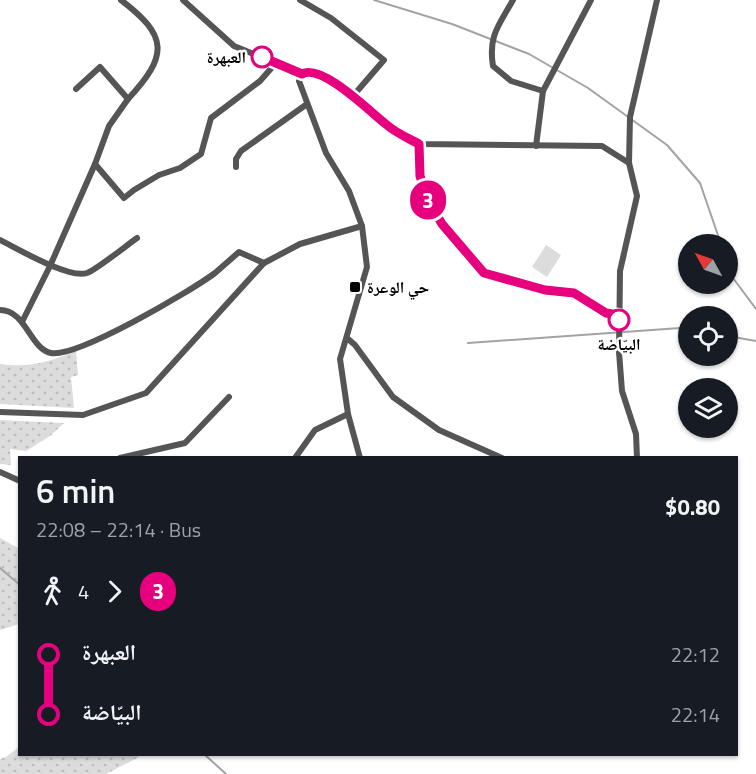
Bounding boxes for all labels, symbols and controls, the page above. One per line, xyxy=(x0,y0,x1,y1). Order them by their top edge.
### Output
place label: العبهرة xyxy=(207,45,246,69)
marker: العبهرة xyxy=(251,46,273,68)
line badge: 3 xyxy=(408,180,448,220)
text: 3 xyxy=(422,184,434,216)
north arrow xyxy=(678,234,738,294)
map controls xyxy=(678,234,738,438)
place label: حي الوعرة xyxy=(367,275,429,300)
marker: حي الوعرة xyxy=(348,280,362,294)
button: locate xyxy=(678,306,738,366)
marker: البيّاضة xyxy=(608,309,630,331)
place label: البيّاضة xyxy=(597,332,641,356)
button: layers xyxy=(678,378,738,438)
text: 6 min xyxy=(36,466,115,516)
text: $0.80 xyxy=(665,490,720,524)
text: 22:08 – 22:14 · Bus xyxy=(36,514,201,545)
icon: walk xyxy=(36,575,69,608)
icon: forward xyxy=(98,575,131,608)
text: 3 xyxy=(152,575,164,607)
text: 4 xyxy=(78,576,89,607)
text: العبهرة xyxy=(82,635,136,669)
text: 22:12 xyxy=(671,639,720,670)
text: البيّاضة xyxy=(82,695,141,729)
text: 22:14 xyxy=(671,699,720,730)

